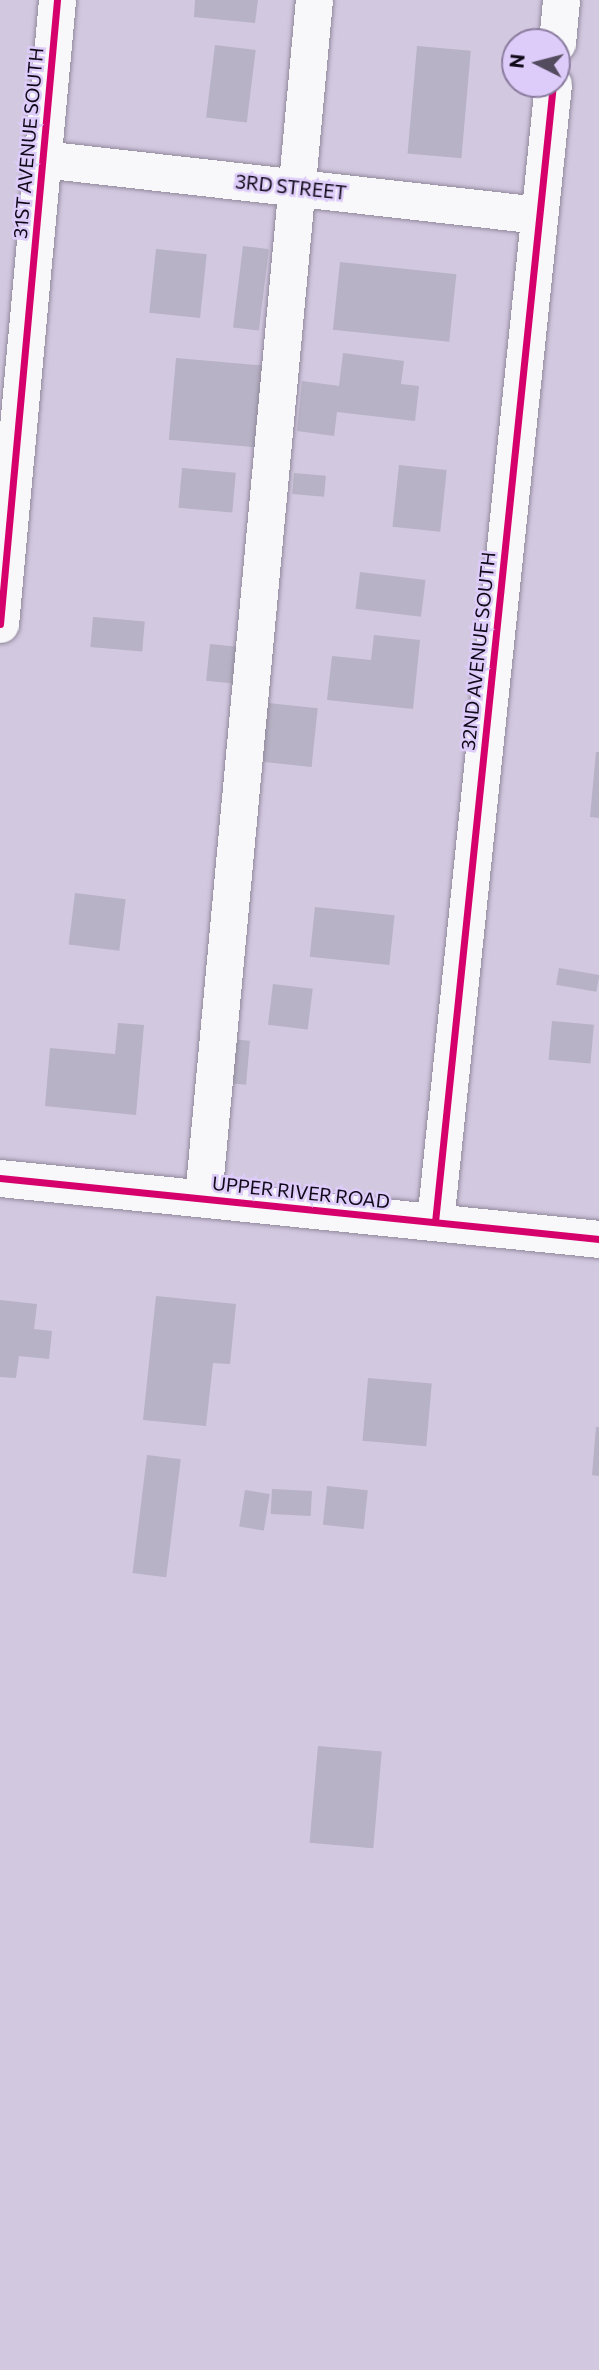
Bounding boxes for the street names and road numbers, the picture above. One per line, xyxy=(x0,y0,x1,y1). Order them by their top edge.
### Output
street label: 31ST AVENUE SOUTH xyxy=(8,46,48,240)
street label: 3RD STREET xyxy=(234,170,348,204)
street label: 32ND AVENUE SOUTH xyxy=(456,551,500,751)
street label: UPPER RIVER ROAD xyxy=(211,1171,391,1213)

